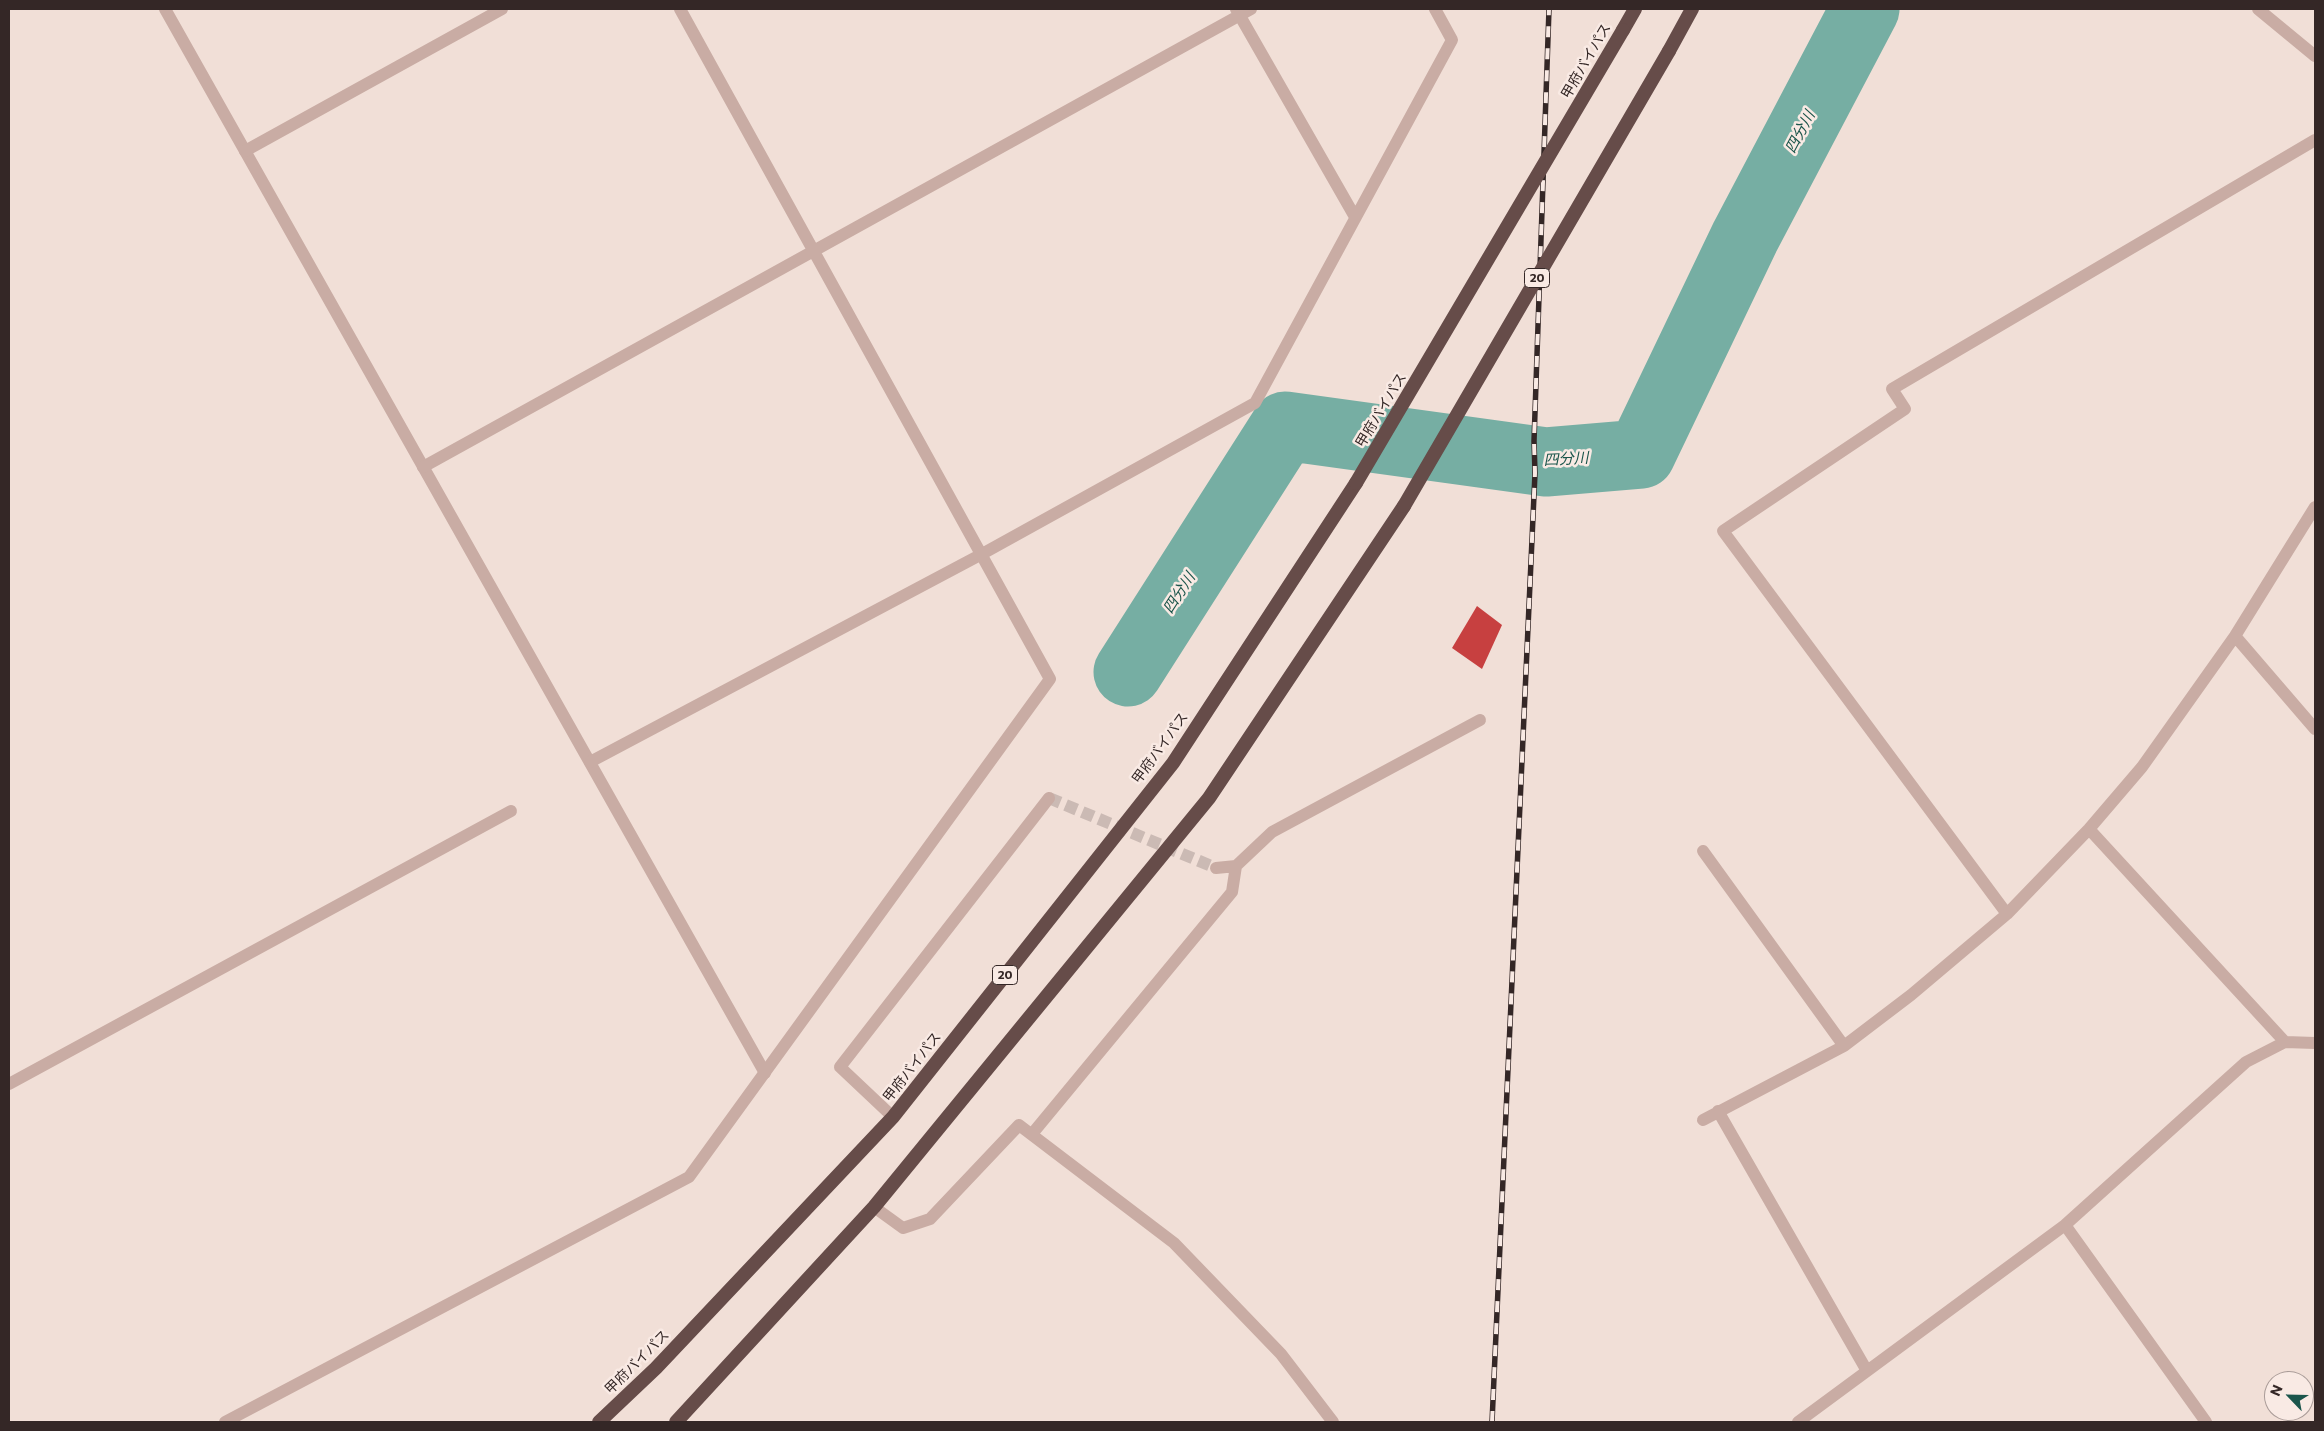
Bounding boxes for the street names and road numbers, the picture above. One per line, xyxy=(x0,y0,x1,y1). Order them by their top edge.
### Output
street label: 甲府バイパス xyxy=(1558,20,1614,102)
road number: 20 xyxy=(1524,268,1550,288)
street label: 甲府バイパス xyxy=(1352,370,1410,450)
street label: 甲府バイパス xyxy=(1129,709,1191,787)
road number: 20 xyxy=(992,966,1018,984)
street label: 甲府バイパス xyxy=(880,1029,944,1105)
street label: 甲府バイパス xyxy=(601,1326,673,1398)

